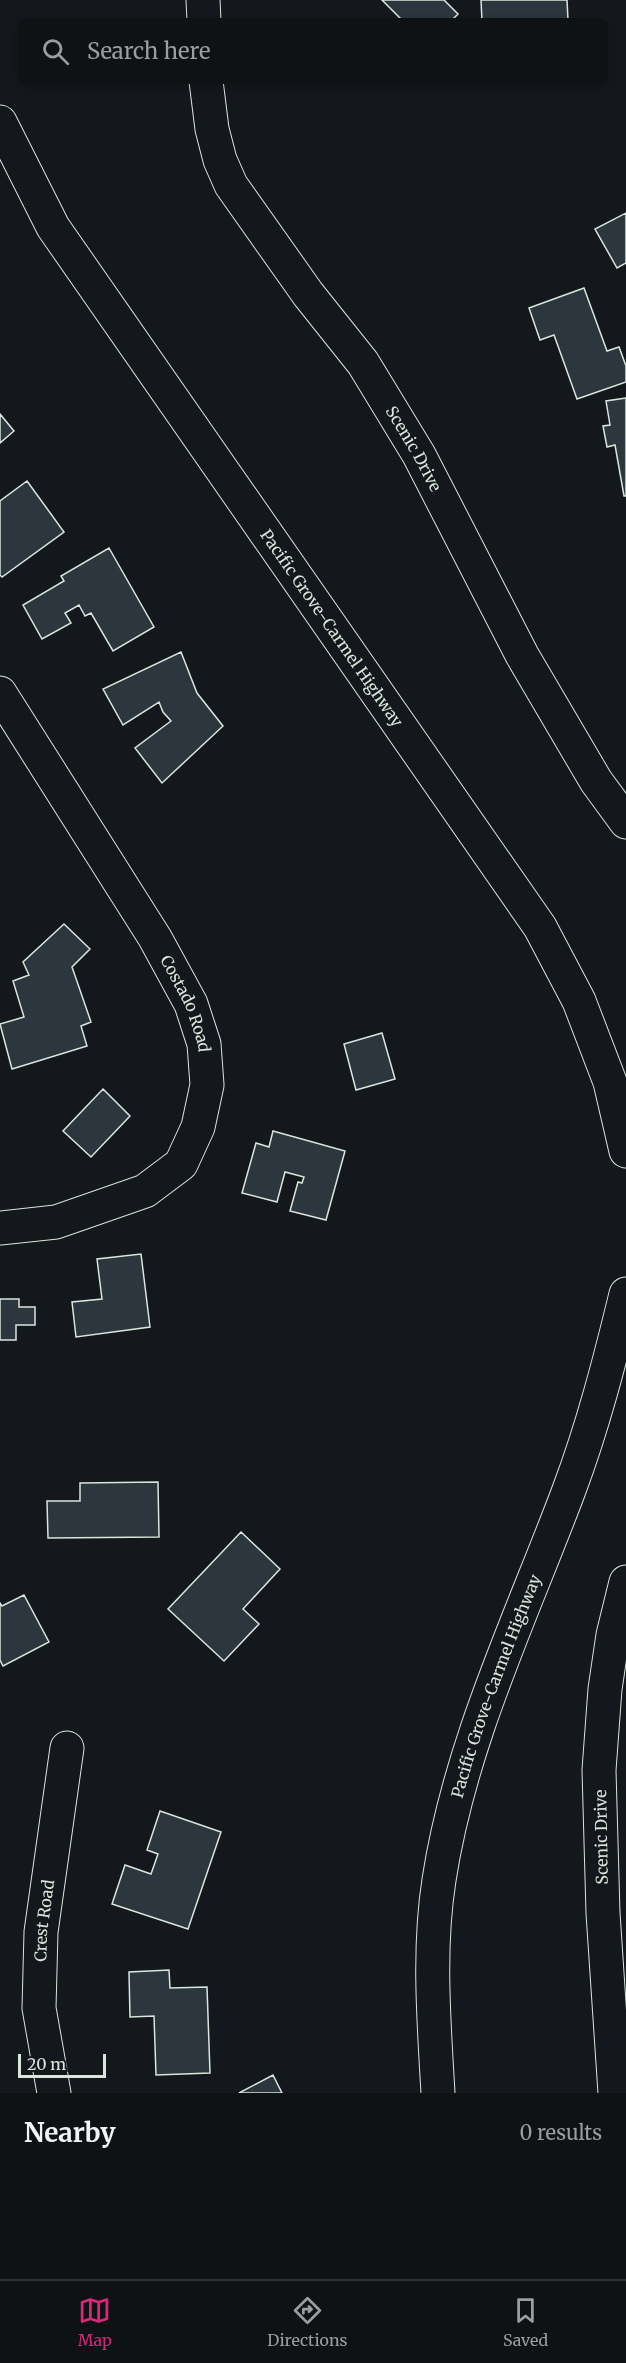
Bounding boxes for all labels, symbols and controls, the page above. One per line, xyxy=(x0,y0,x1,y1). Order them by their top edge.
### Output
search box xyxy=(18,18,608,84)
icon: search xyxy=(39,35,72,68)
text: Search here xyxy=(87,37,210,65)
street label: Scenic Drive xyxy=(382,402,446,495)
street label: Pacific Grove-Carmel Highway xyxy=(256,525,408,731)
street label: Costado Road xyxy=(156,952,215,1053)
street label: Pacific Grove-Carmel Highway xyxy=(447,1571,545,1800)
street label: Scenic Drive xyxy=(590,1789,612,1885)
street label: Crest Road xyxy=(30,1878,58,1962)
scale bar xyxy=(18,2051,106,2078)
text: 20 m xyxy=(27,2054,66,2074)
text: Nearby xyxy=(24,2116,116,2149)
text: 0 results xyxy=(519,2120,602,2145)
tab: Map xyxy=(78,2294,112,2350)
tab: Directions xyxy=(267,2294,347,2350)
tab: Saved xyxy=(503,2294,548,2350)

